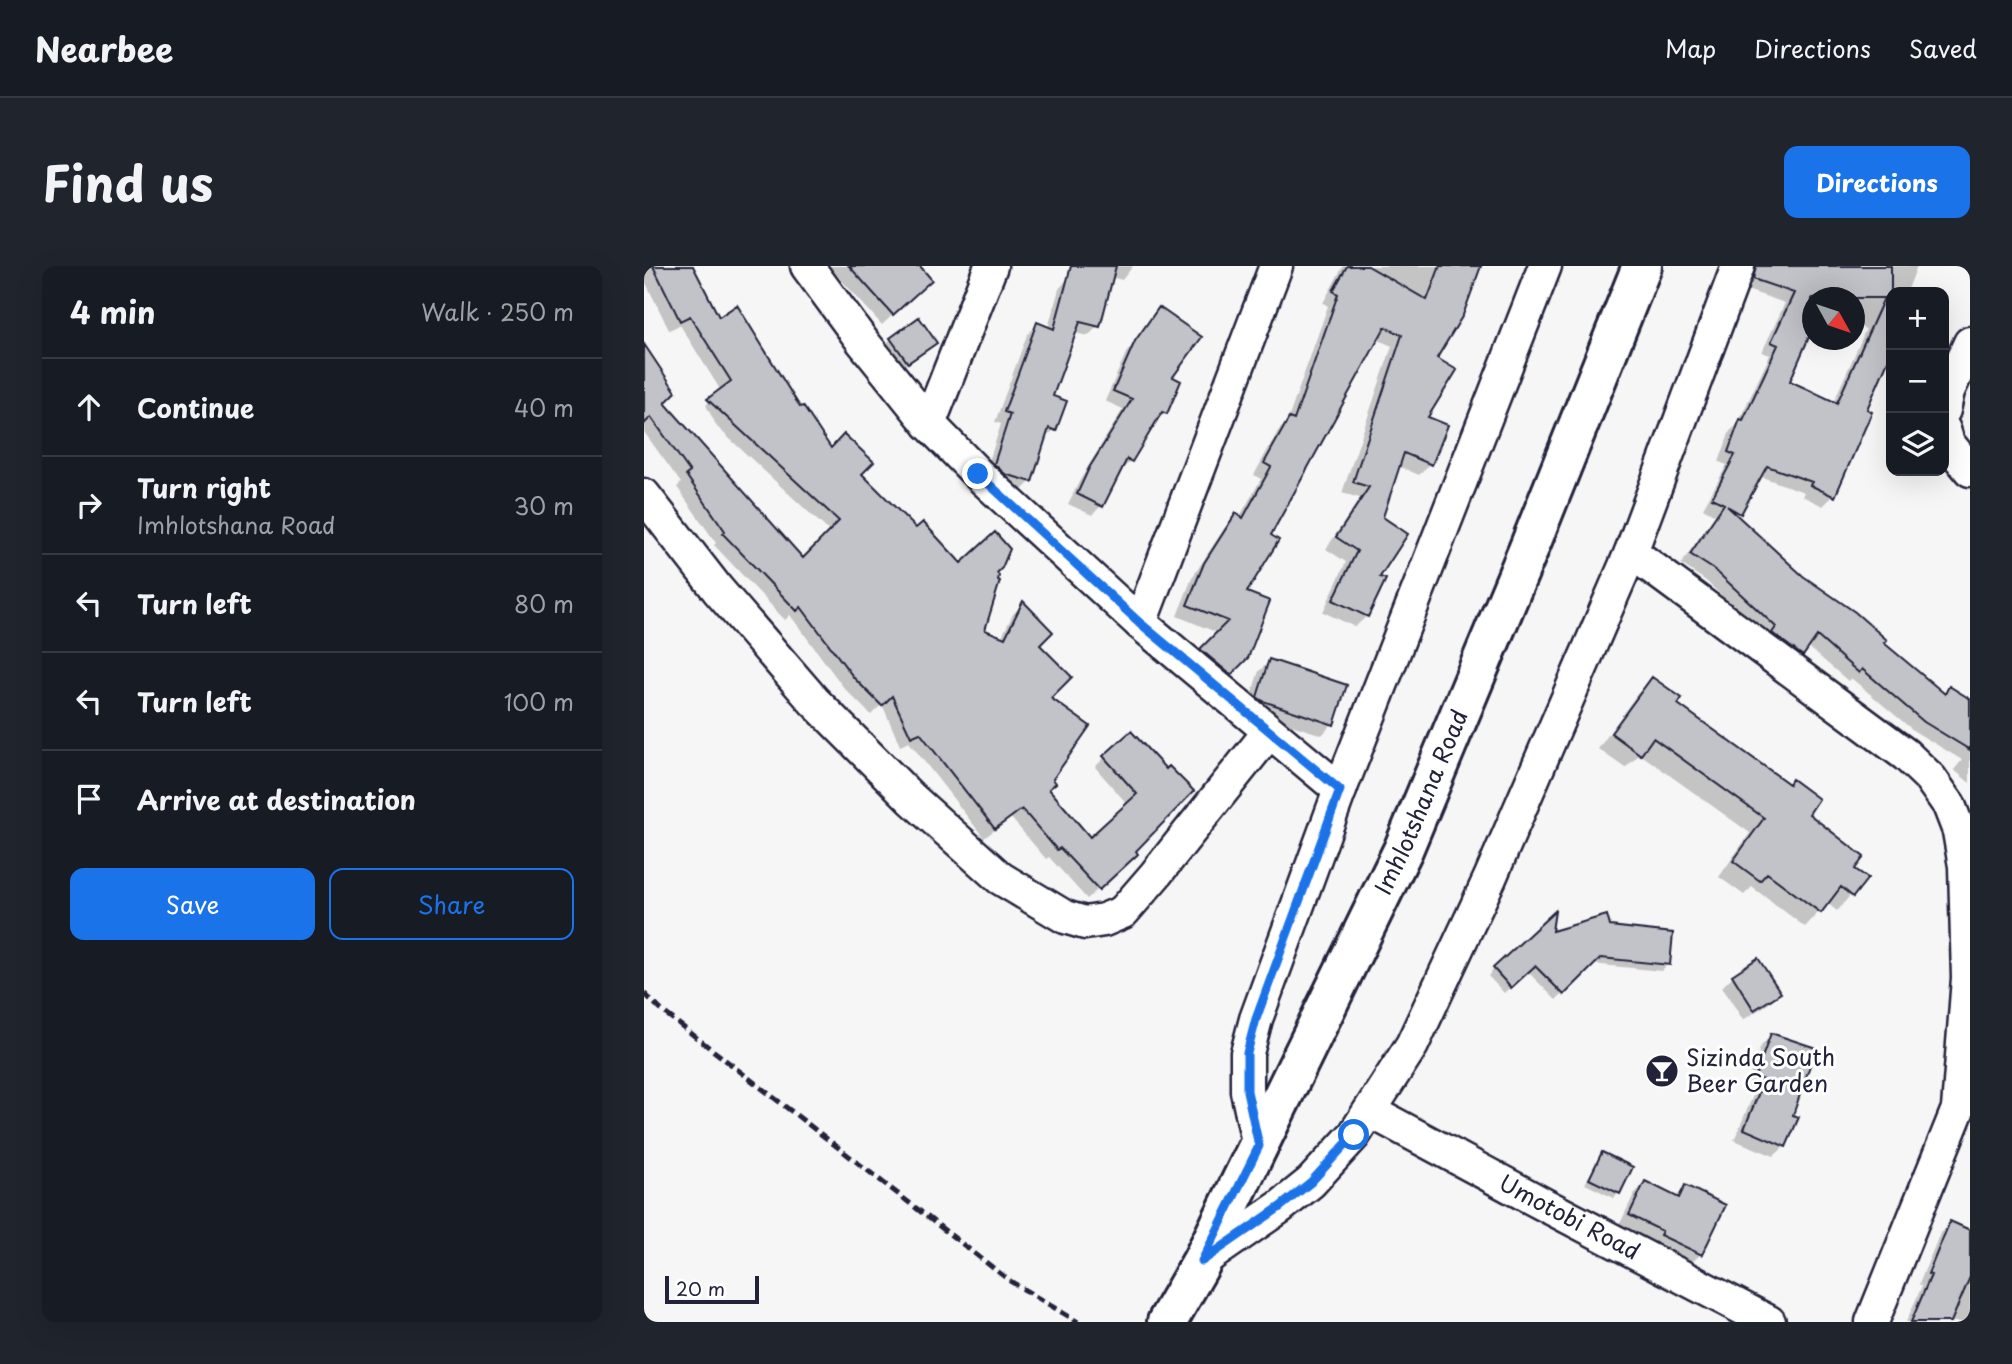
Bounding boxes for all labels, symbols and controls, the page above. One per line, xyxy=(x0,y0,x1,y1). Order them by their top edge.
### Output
text: Nearbee xyxy=(35,23,173,73)
text: Map xyxy=(1665,30,1716,66)
text: Directions xyxy=(1754,30,1871,66)
text: Saved xyxy=(1909,30,1977,66)
text: Find us xyxy=(42,145,213,219)
button: Directions xyxy=(1784,146,1970,218)
north arrow xyxy=(1802,287,1865,350)
map controls xyxy=(1886,287,1949,476)
button: + xyxy=(1886,287,1949,350)
text: 4 min xyxy=(70,289,156,334)
text: Walk · 250 m xyxy=(421,294,574,329)
button: − xyxy=(1886,350,1949,413)
icon: ahead xyxy=(70,388,108,426)
text: Continue xyxy=(137,388,254,427)
text: 40 m xyxy=(514,390,574,425)
button: layers xyxy=(1886,413,1949,476)
route end xyxy=(962,458,993,489)
text: Turn right xyxy=(137,468,271,507)
icon: right xyxy=(70,486,108,524)
text: 30 m xyxy=(513,488,574,523)
text: Imhlotshana Road xyxy=(137,507,336,542)
icon: left xyxy=(70,584,108,622)
text: Turn left xyxy=(137,584,252,623)
text: 80 m xyxy=(514,586,574,621)
icon: left xyxy=(70,682,108,720)
text: Turn left xyxy=(137,682,252,721)
text: 100 m xyxy=(504,684,574,719)
street label: Imhlotshana Road xyxy=(1365,704,1476,900)
icon: arrive xyxy=(70,780,108,818)
text: Arrive at destination xyxy=(137,780,416,819)
button: Save xyxy=(70,868,315,940)
button: Share xyxy=(329,868,574,940)
place label: Sizinda South Beer Garden xyxy=(1686,1039,1835,1100)
bar icon: Sizinda South Beer Garden xyxy=(1643,1052,1681,1090)
route start xyxy=(1338,1119,1369,1150)
street label: Umotobi Road xyxy=(1493,1165,1647,1268)
scale bar xyxy=(665,1273,760,1305)
text: 20 m xyxy=(676,1274,725,1302)

